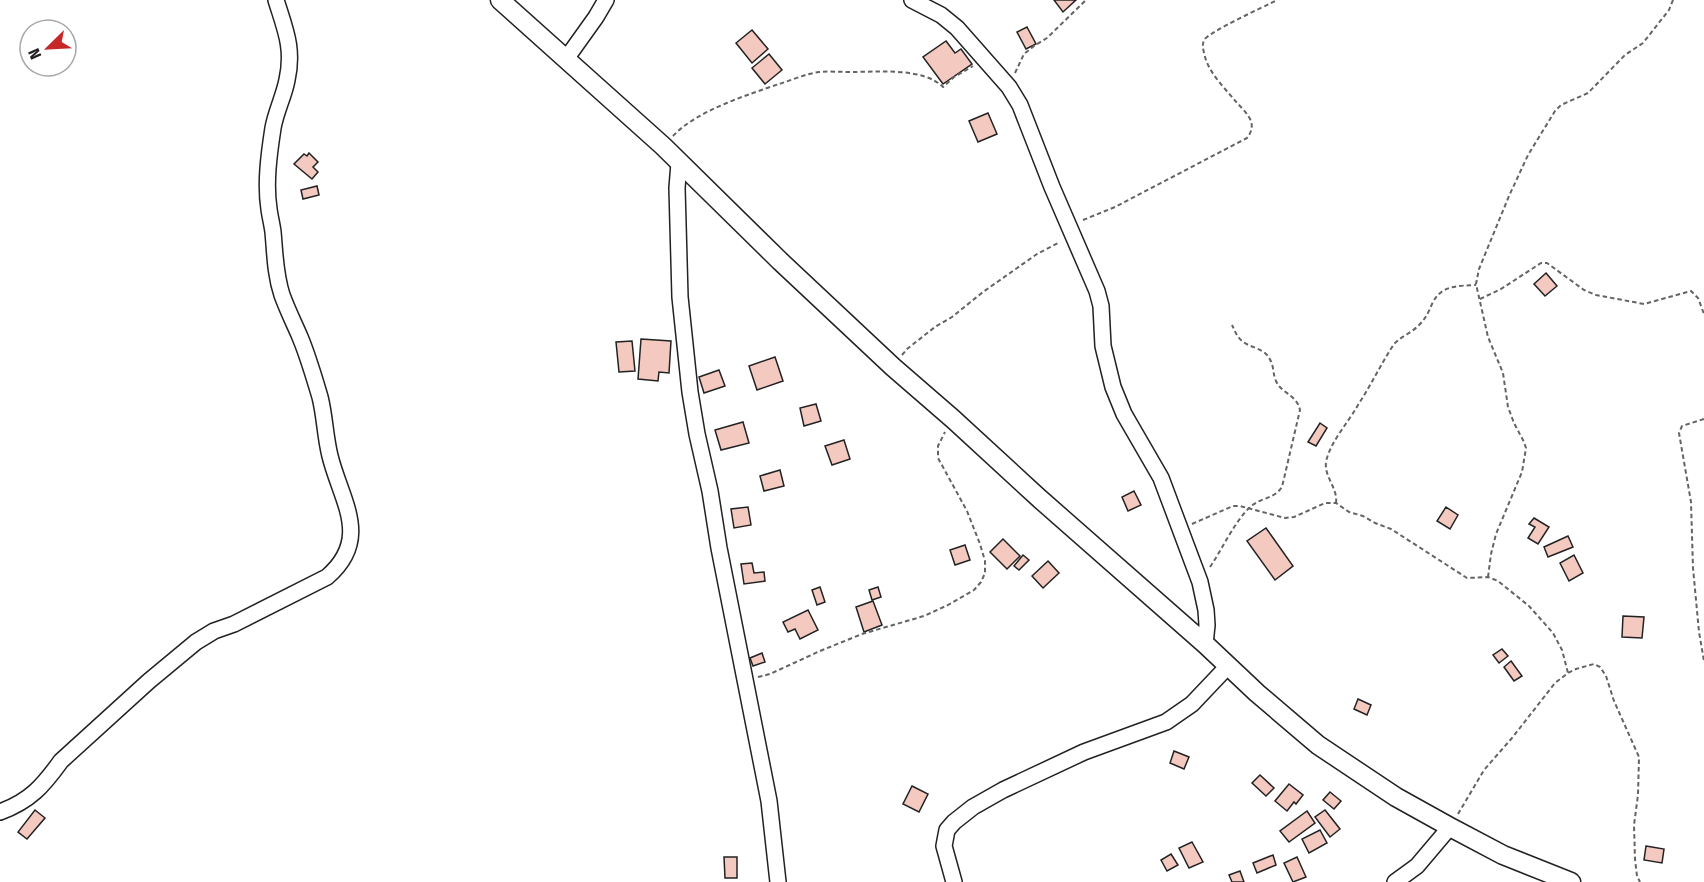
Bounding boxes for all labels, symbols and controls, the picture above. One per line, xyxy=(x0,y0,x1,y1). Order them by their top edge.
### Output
north arrow xyxy=(18,18,78,78)
text: N xyxy=(24,46,45,62)

